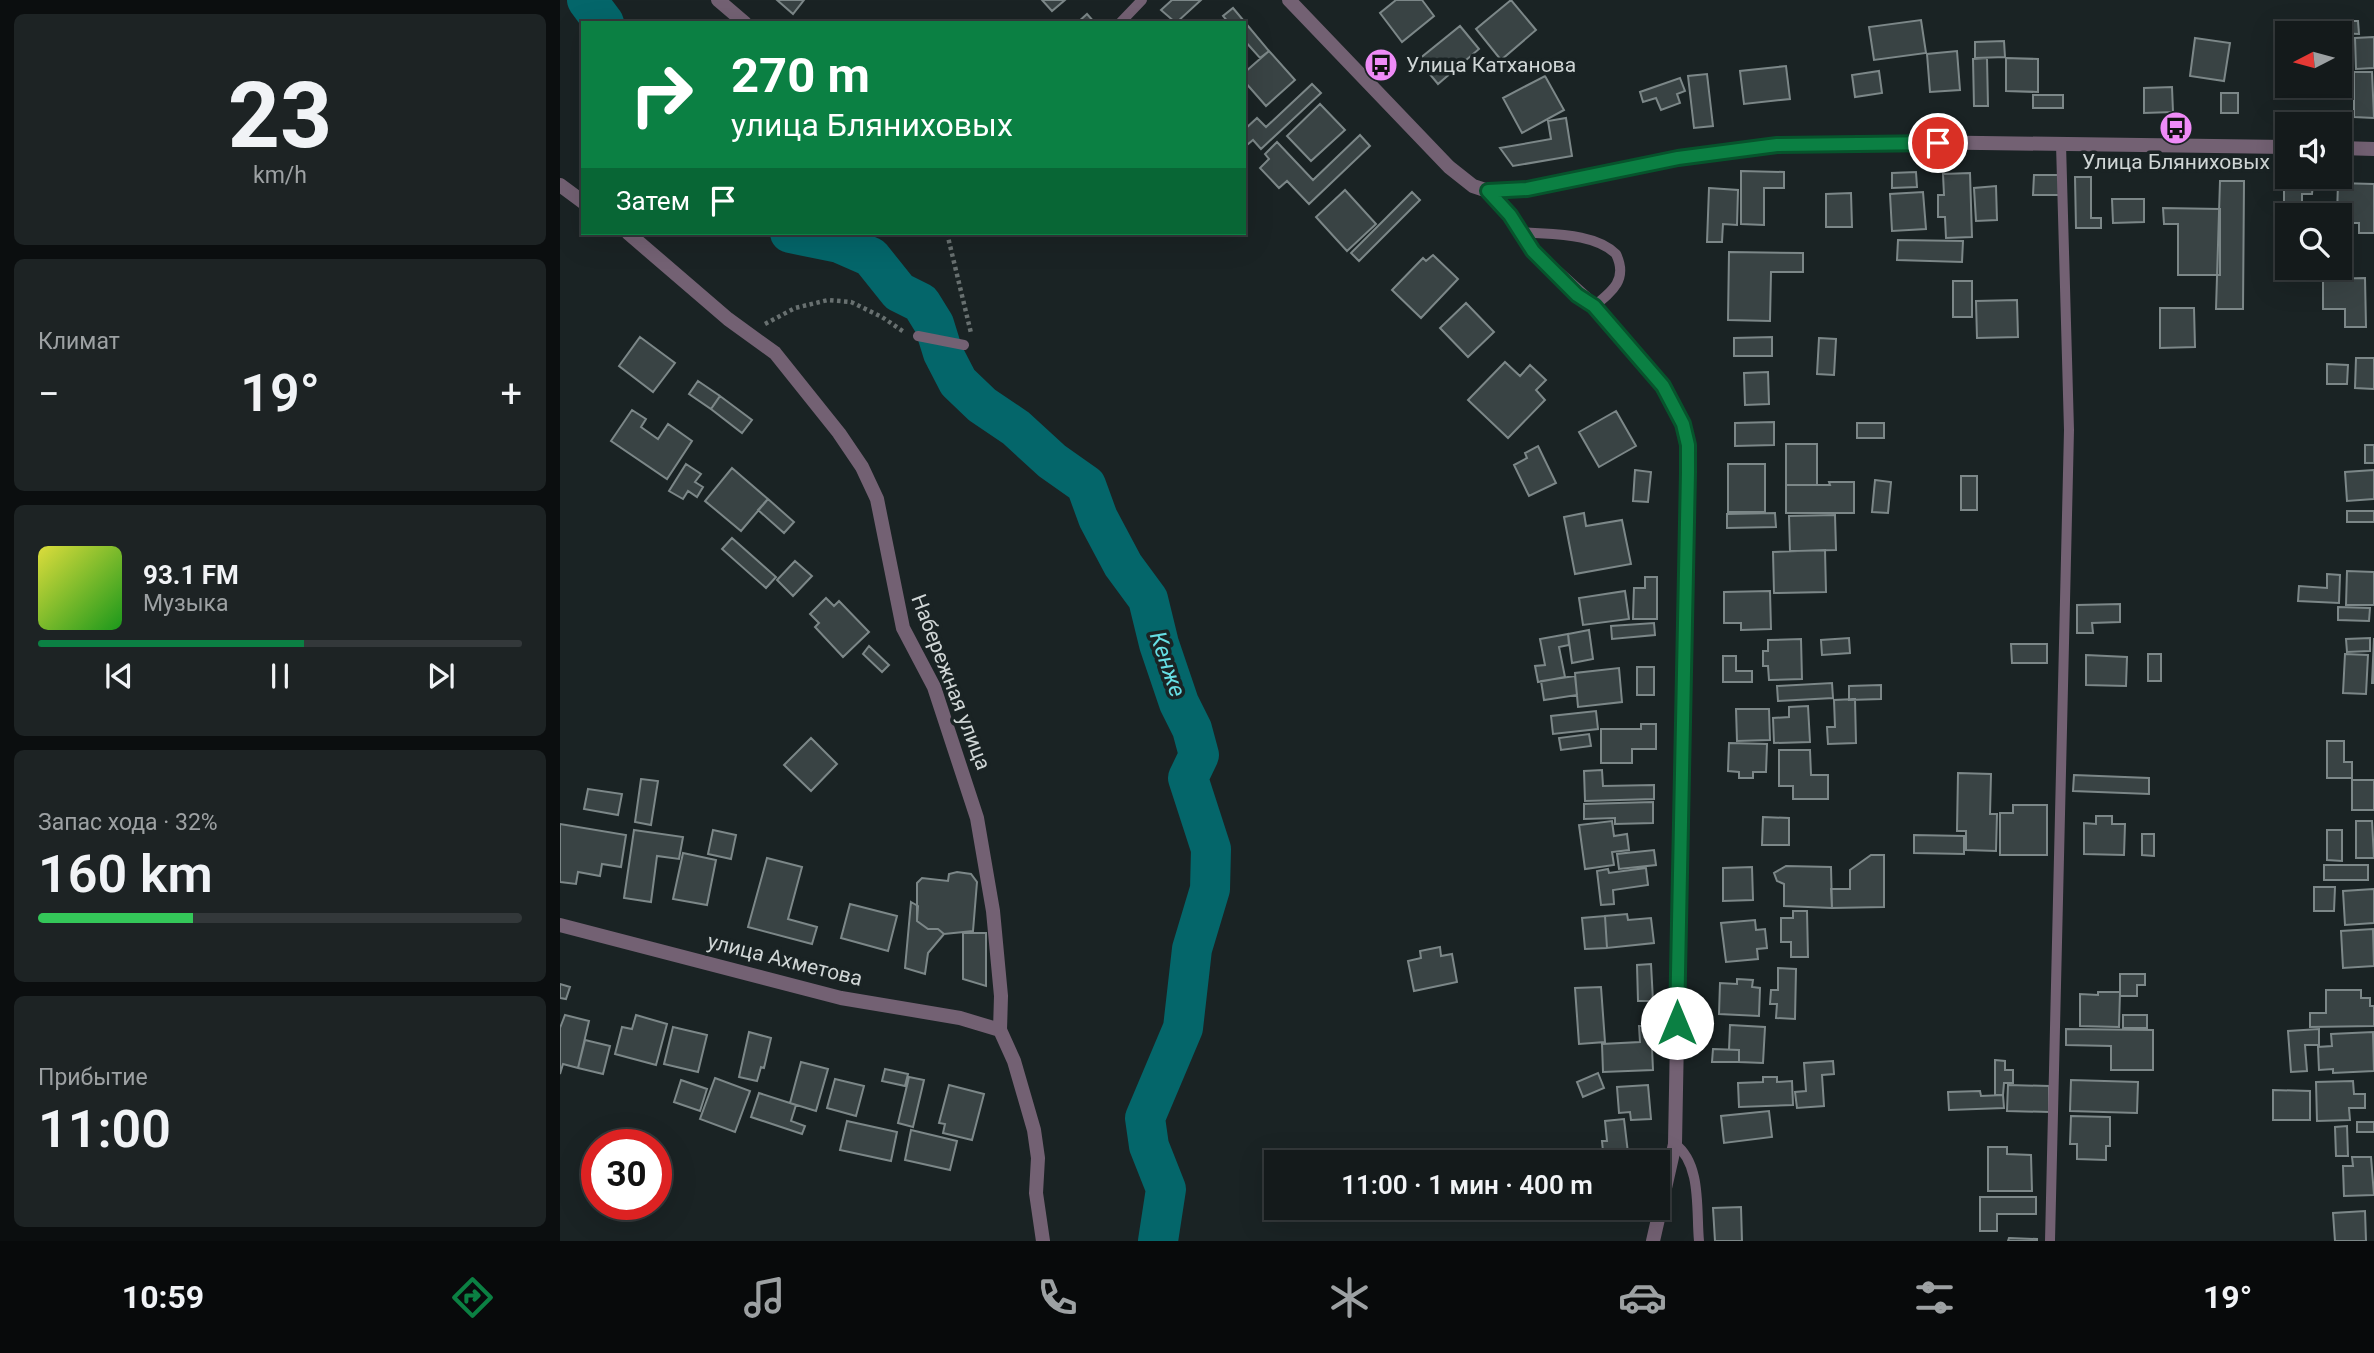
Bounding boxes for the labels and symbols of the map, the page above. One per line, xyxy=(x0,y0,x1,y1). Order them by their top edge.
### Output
north arrow xyxy=(2275,21,2352,98)
bus stop icon: Улица Катханова xyxy=(1362,46,1400,84)
place label: Улица Катханова xyxy=(1406,53,1576,77)
bus stop icon: Улица Бляниховых xyxy=(2157,109,2195,147)
pin xyxy=(1908,113,1968,173)
place label: Улица Бляниховых xyxy=(2082,150,2270,174)
street label: Набережная улица xyxy=(906,591,996,773)
water label: Кенже xyxy=(1144,628,1191,701)
street label: улица Ахметова xyxy=(705,929,865,991)
position arrow xyxy=(1640,986,1714,1060)
speed limit sign: 30 xyxy=(581,1129,672,1220)

